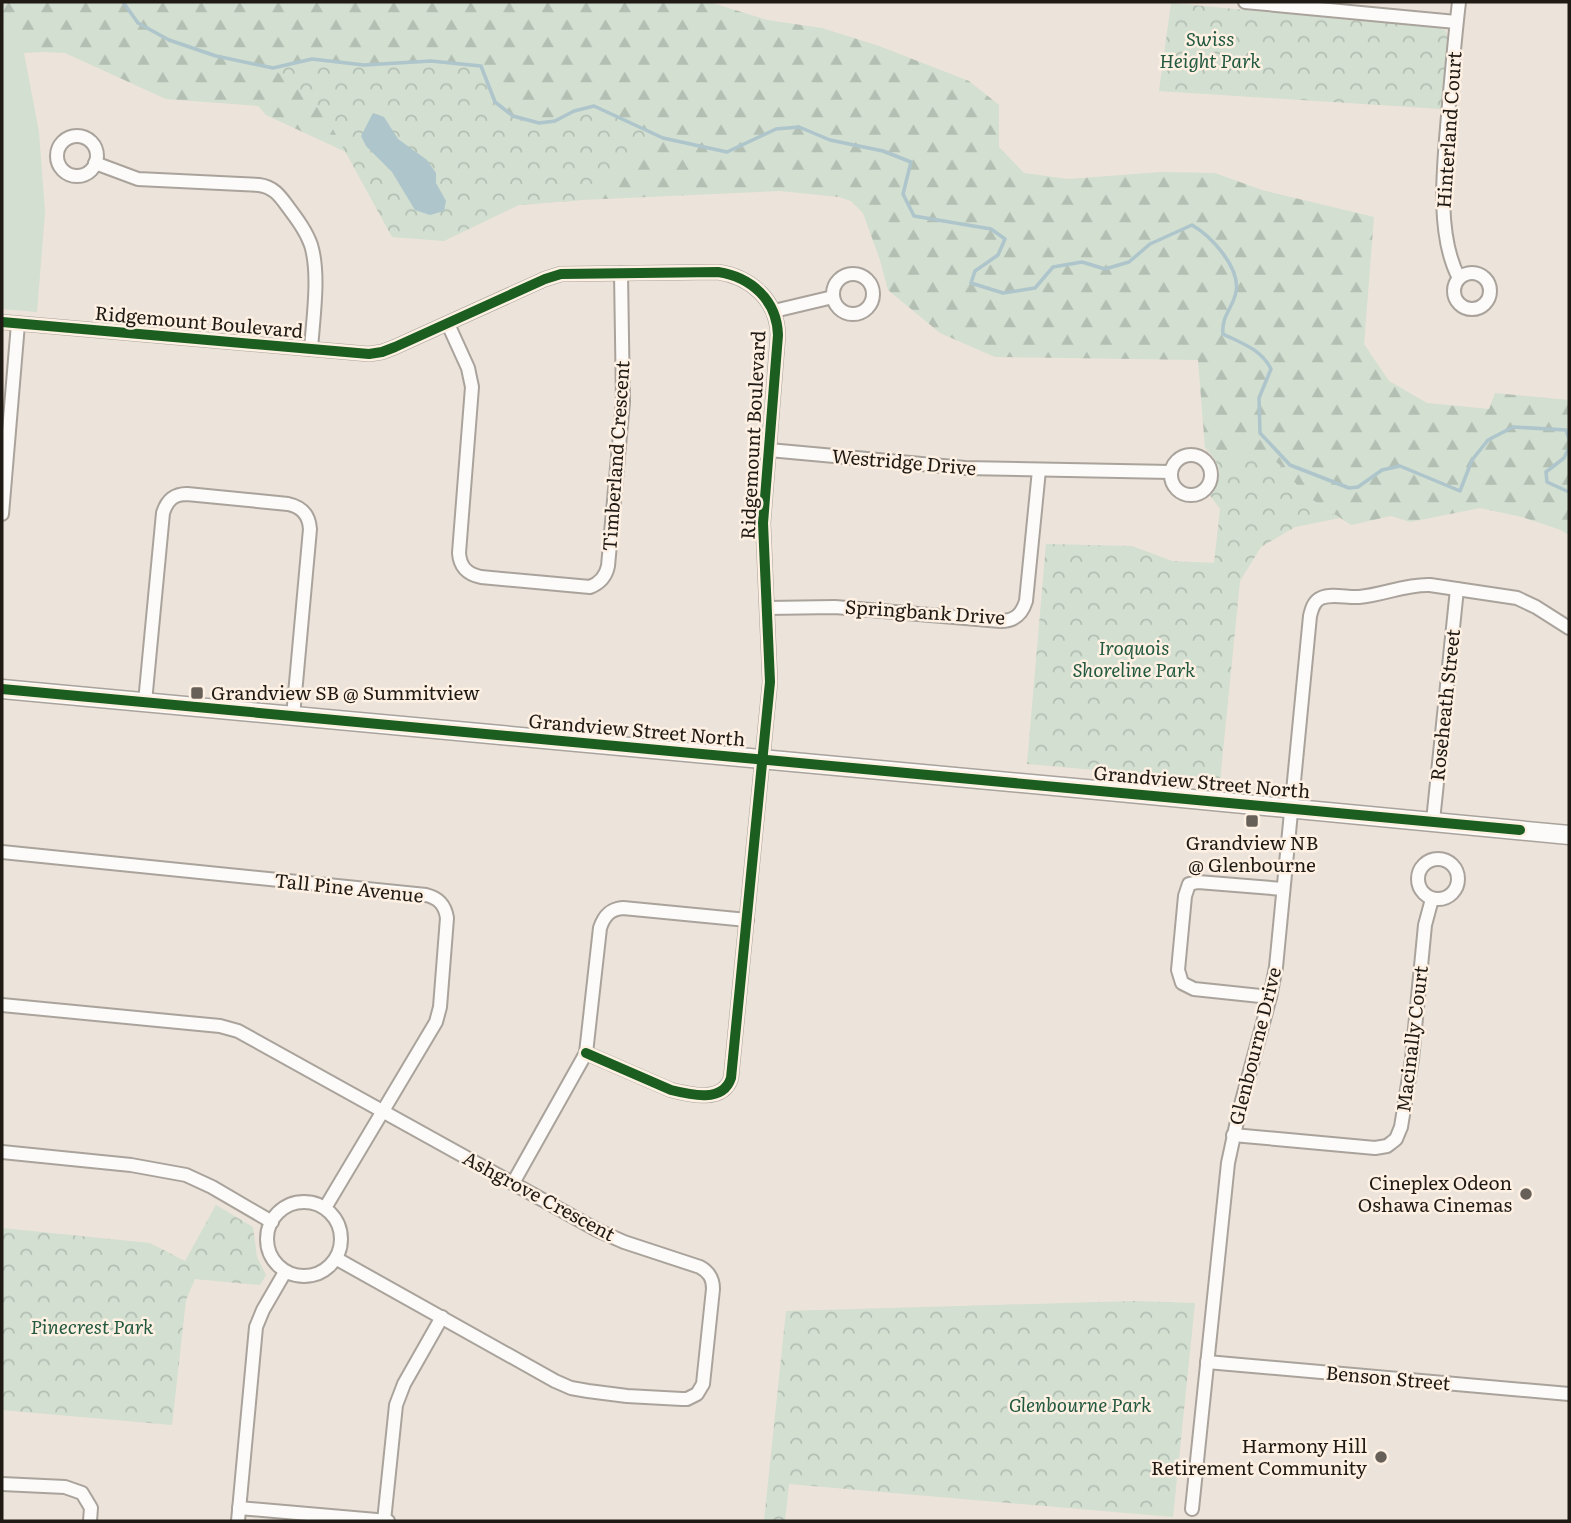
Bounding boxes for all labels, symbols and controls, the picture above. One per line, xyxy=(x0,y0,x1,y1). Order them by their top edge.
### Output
park label: Swiss Height Park xyxy=(1159,24,1261,74)
street label: Hinterland Court xyxy=(1429,50,1467,209)
street label: Ridgemount Boulevard xyxy=(94,298,305,344)
street label: Ridgemount Boulevard xyxy=(733,329,771,540)
street label: Timberland Crescent xyxy=(594,359,636,552)
street label: Westridge Drive xyxy=(831,441,978,481)
street label: Springbank Drive xyxy=(844,591,1006,631)
street label: Roseheath Street xyxy=(1422,627,1466,782)
park label: Iroquois Shoreline Park xyxy=(1073,633,1196,683)
place label: Grandview SB @ Summitview xyxy=(211,678,480,706)
marker: Grandview SB @ Summitview xyxy=(189,685,205,701)
street label: Grandview Street North xyxy=(528,706,747,752)
street label: Grandview Street North xyxy=(1093,758,1312,804)
marker: Grandview NB @ Glenbourne xyxy=(1244,813,1260,829)
place label: Grandview NB @ Glenbourne xyxy=(1186,828,1318,878)
street label: Tall Pine Avenue xyxy=(273,865,425,909)
street label: Glenbourne Drive xyxy=(1221,964,1287,1128)
street label: Macinally Court xyxy=(1388,964,1434,1114)
street label: Ashgrove Crescent xyxy=(458,1143,621,1247)
place label: Cineplex Odeon Oshawa Cinemas xyxy=(1358,1168,1512,1218)
marker: Cineplex Odeon Oshawa Cinemas xyxy=(1518,1186,1534,1202)
park label: Pinecrest Park xyxy=(31,1312,154,1340)
street label: Benson Street xyxy=(1325,1358,1452,1396)
park label: Glenbourne Park xyxy=(1009,1390,1152,1418)
place label: Harmony Hill Retirement Community xyxy=(1151,1431,1367,1481)
marker: Harmony Hill Retirement Community xyxy=(1373,1449,1389,1465)

